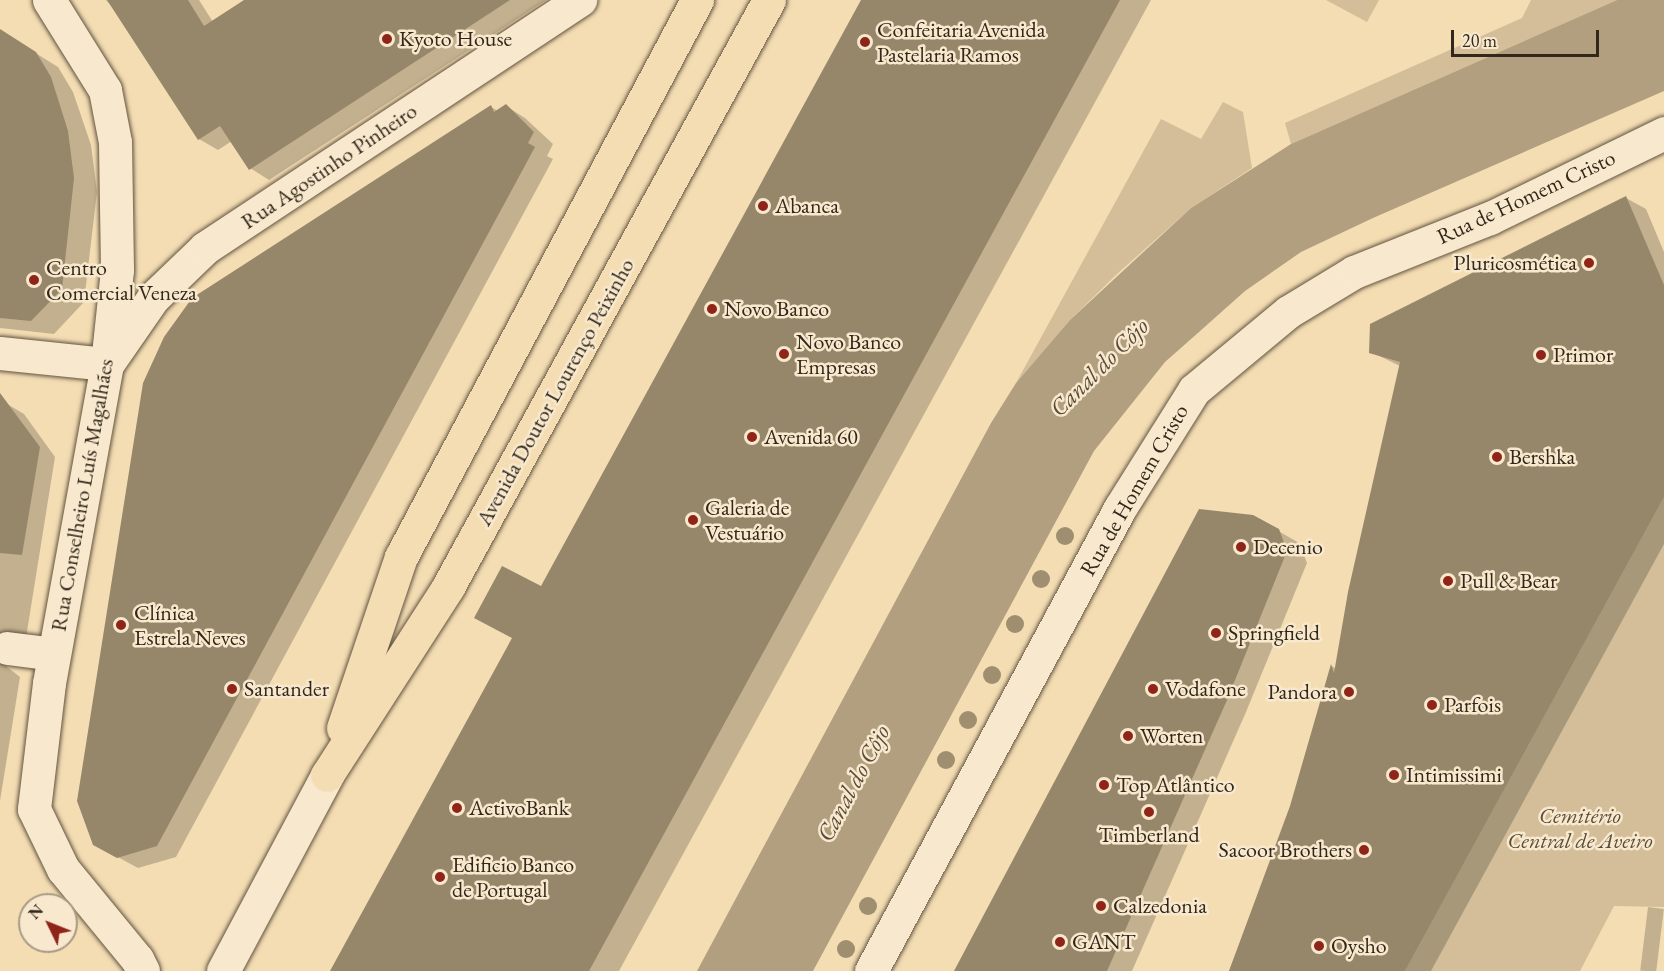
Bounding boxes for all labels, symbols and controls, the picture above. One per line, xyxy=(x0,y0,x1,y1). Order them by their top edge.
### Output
place label: Confeitaria Avenida Pastelaria Ramos xyxy=(877,16,1045,68)
scale bar xyxy=(1454,18,1602,56)
place label: Kyoto House xyxy=(399,26,512,52)
text: 20 m xyxy=(1462,29,1497,52)
marker: Kyoto House xyxy=(380,32,394,46)
marker: Confeitaria Avenida Pastelaria Ramos xyxy=(858,35,872,49)
street label: Rua Agostinho Pinheiro xyxy=(236,97,422,235)
street label: Rua de Homem Cristo xyxy=(1433,144,1619,250)
place label: Abanca xyxy=(775,193,839,219)
marker: Abanca xyxy=(756,199,770,213)
place label: Pluricosmética xyxy=(1453,250,1577,276)
place label: Centro Comercial Veneza xyxy=(46,254,197,306)
street label: Avenida Doutor Lourenço Peixinho xyxy=(470,254,640,530)
marker: Pluricosmética xyxy=(1582,256,1596,270)
marker: Centro Comercial Veneza xyxy=(27,273,41,287)
place label: Novo Banco xyxy=(724,296,829,322)
marker: Novo Banco xyxy=(705,302,719,316)
water label: Canal do Côjo xyxy=(1044,312,1154,422)
place label: Novo Banco Empresas xyxy=(796,328,901,380)
place label: Primor xyxy=(1553,342,1613,368)
marker: Novo Banco Empresas xyxy=(777,347,791,361)
marker: Primor xyxy=(1534,348,1548,362)
street label: Rua Conselheiro Luís Magalhães xyxy=(45,357,119,633)
street label: Rua de Homem Cristo xyxy=(1074,400,1194,580)
place label: Avenida 60 xyxy=(764,424,858,450)
marker: Avenida 60 xyxy=(745,430,759,444)
place label: Bershka xyxy=(1509,444,1575,470)
marker: Bershka xyxy=(1490,450,1504,464)
place label: Galeria de Vestuário xyxy=(705,494,789,546)
marker: Galeria de Vestuário xyxy=(686,513,700,527)
place label: Decenio xyxy=(1253,534,1323,560)
marker: Decenio xyxy=(1234,540,1248,554)
place label: Pull & Bear xyxy=(1460,568,1557,594)
marker: Pull & Bear xyxy=(1441,574,1455,588)
place label: Clínica Estrela Neves xyxy=(134,599,246,650)
marker: Clínica Estrela Neves xyxy=(112,616,130,634)
place label: Springfield xyxy=(1228,620,1320,646)
marker: Springfield xyxy=(1209,626,1223,640)
place label: Santander xyxy=(244,676,329,702)
place label: Vodafone xyxy=(1165,676,1246,702)
place label: Pandora xyxy=(1267,679,1337,705)
marker: Santander xyxy=(225,682,239,696)
marker: Vodafone xyxy=(1146,682,1160,696)
marker: Pandora xyxy=(1342,685,1356,699)
place label: Parfois xyxy=(1444,692,1501,718)
marker: Parfois xyxy=(1425,698,1439,712)
water label: Canal do Côjo xyxy=(810,720,896,846)
place label: Worten xyxy=(1140,723,1203,749)
marker: Worten xyxy=(1121,729,1135,743)
place label: Intimissimi xyxy=(1406,762,1502,788)
marker: Intimissimi xyxy=(1387,768,1401,782)
place label: Top Atlântico xyxy=(1116,772,1235,798)
marker: Top Atlântico xyxy=(1097,778,1111,792)
place label: ActivoBank xyxy=(469,795,569,821)
marker: ActivoBank xyxy=(450,801,464,815)
park label: Cemitério Central de Aveiro xyxy=(1507,802,1653,854)
marker: Timberland xyxy=(1142,805,1156,819)
place label: Timberland xyxy=(1098,822,1200,848)
place label: Sacoor Brothers xyxy=(1219,837,1352,863)
marker: Sacoor Brothers xyxy=(1357,843,1371,857)
place label: Edificio Banco de Portugal xyxy=(452,851,574,902)
marker: Edificio Banco de Portugal xyxy=(433,870,447,884)
north arrow xyxy=(18,893,78,953)
place label: Calzedonia xyxy=(1113,893,1207,919)
marker: Calzedonia xyxy=(1094,899,1108,913)
text: N xyxy=(24,900,48,924)
place label: GANT xyxy=(1072,929,1135,955)
place label: Oysho xyxy=(1331,933,1387,959)
marker: GANT xyxy=(1053,935,1067,949)
marker: Oysho xyxy=(1312,939,1326,953)

